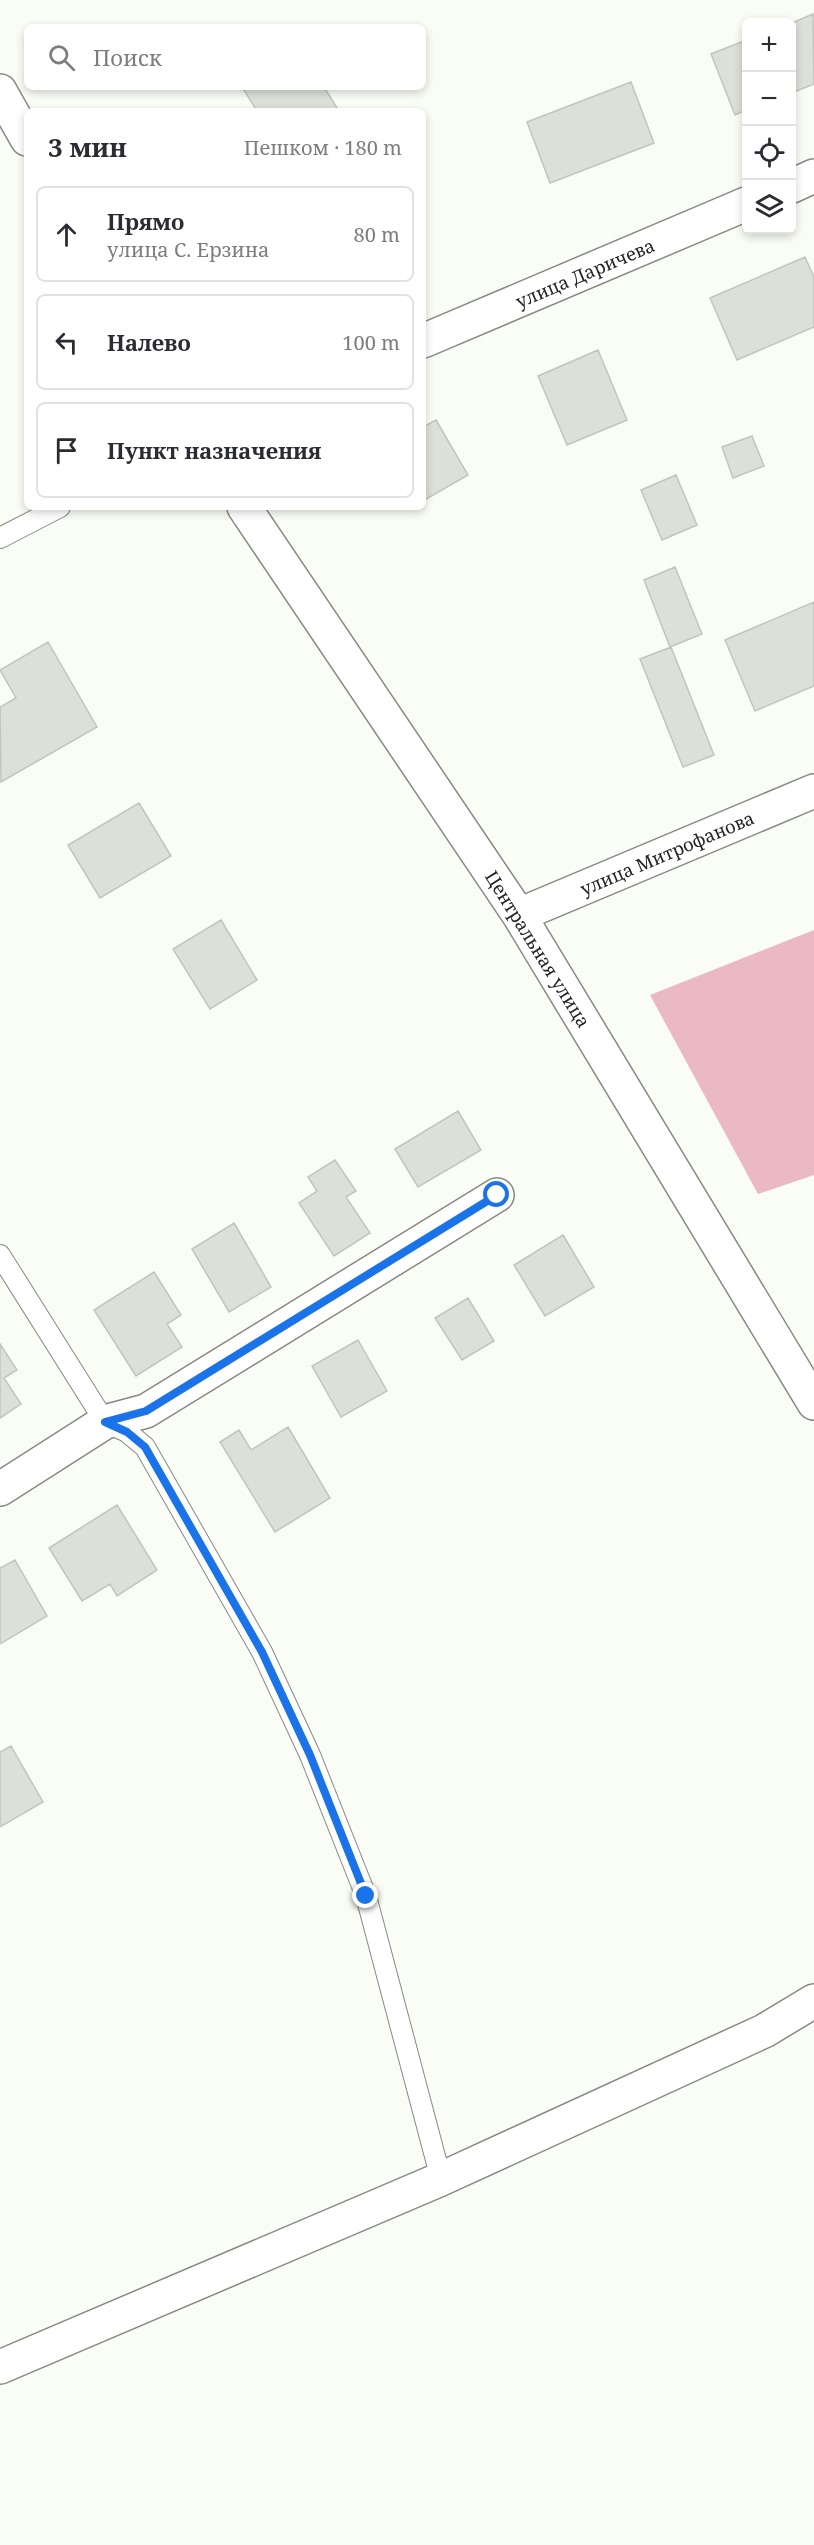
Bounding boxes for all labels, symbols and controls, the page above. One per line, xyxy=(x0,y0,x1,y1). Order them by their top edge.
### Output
map controls xyxy=(742,18,796,234)
button: + xyxy=(742,18,796,72)
search box xyxy=(24,24,426,90)
icon: search xyxy=(45,41,78,74)
text: Поиск xyxy=(93,42,162,72)
button: − xyxy=(742,72,796,126)
button: locate xyxy=(742,126,796,180)
text: 3 мин xyxy=(48,129,127,165)
text: Пешком · 180 m xyxy=(244,134,402,161)
button: layers xyxy=(742,180,796,234)
text: Прямо xyxy=(107,206,184,236)
icon: ahead xyxy=(50,218,83,251)
text: 80 m xyxy=(354,221,400,248)
street label: улица Даричева xyxy=(512,233,658,313)
text: улица С. Ерзина xyxy=(107,236,270,263)
icon: left xyxy=(50,326,83,359)
text: Налево xyxy=(107,327,191,357)
text: 100 m xyxy=(342,329,400,356)
icon: arrive xyxy=(50,434,83,467)
text: Пункт назначения xyxy=(107,435,321,465)
street label: улица Митрофанова xyxy=(576,805,758,901)
street label: Центральная улица xyxy=(480,866,596,1032)
route start xyxy=(483,1181,509,1207)
route end xyxy=(352,1882,378,1908)

